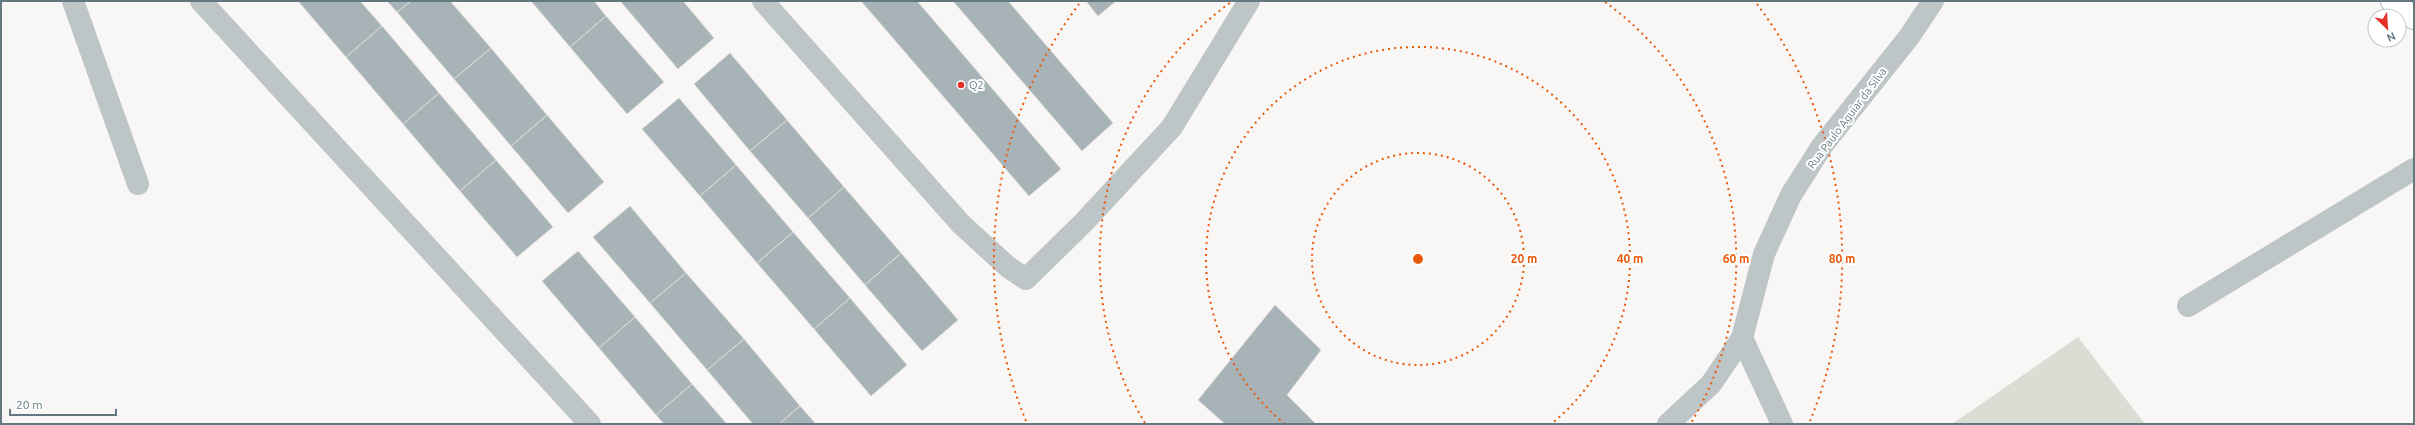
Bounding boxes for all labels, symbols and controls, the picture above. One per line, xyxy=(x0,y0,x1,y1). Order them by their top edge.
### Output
north arrow xyxy=(2367,8,2407,48)
text: N xyxy=(2385,30,2397,44)
street label: Rua Paulo Aguiar da Silva xyxy=(1805,65,1889,171)
place label: Q2 xyxy=(969,79,984,91)
marker: Q2 xyxy=(956,80,966,90)
centre of rings xyxy=(1411,252,1425,266)
text: 20 m xyxy=(1511,252,1537,265)
text: 40 m xyxy=(1617,252,1643,265)
text: 60 m xyxy=(1723,252,1749,265)
text: 80 m xyxy=(1829,252,1855,265)
scale bar xyxy=(10,391,116,417)
text: 20 m xyxy=(16,398,43,411)

